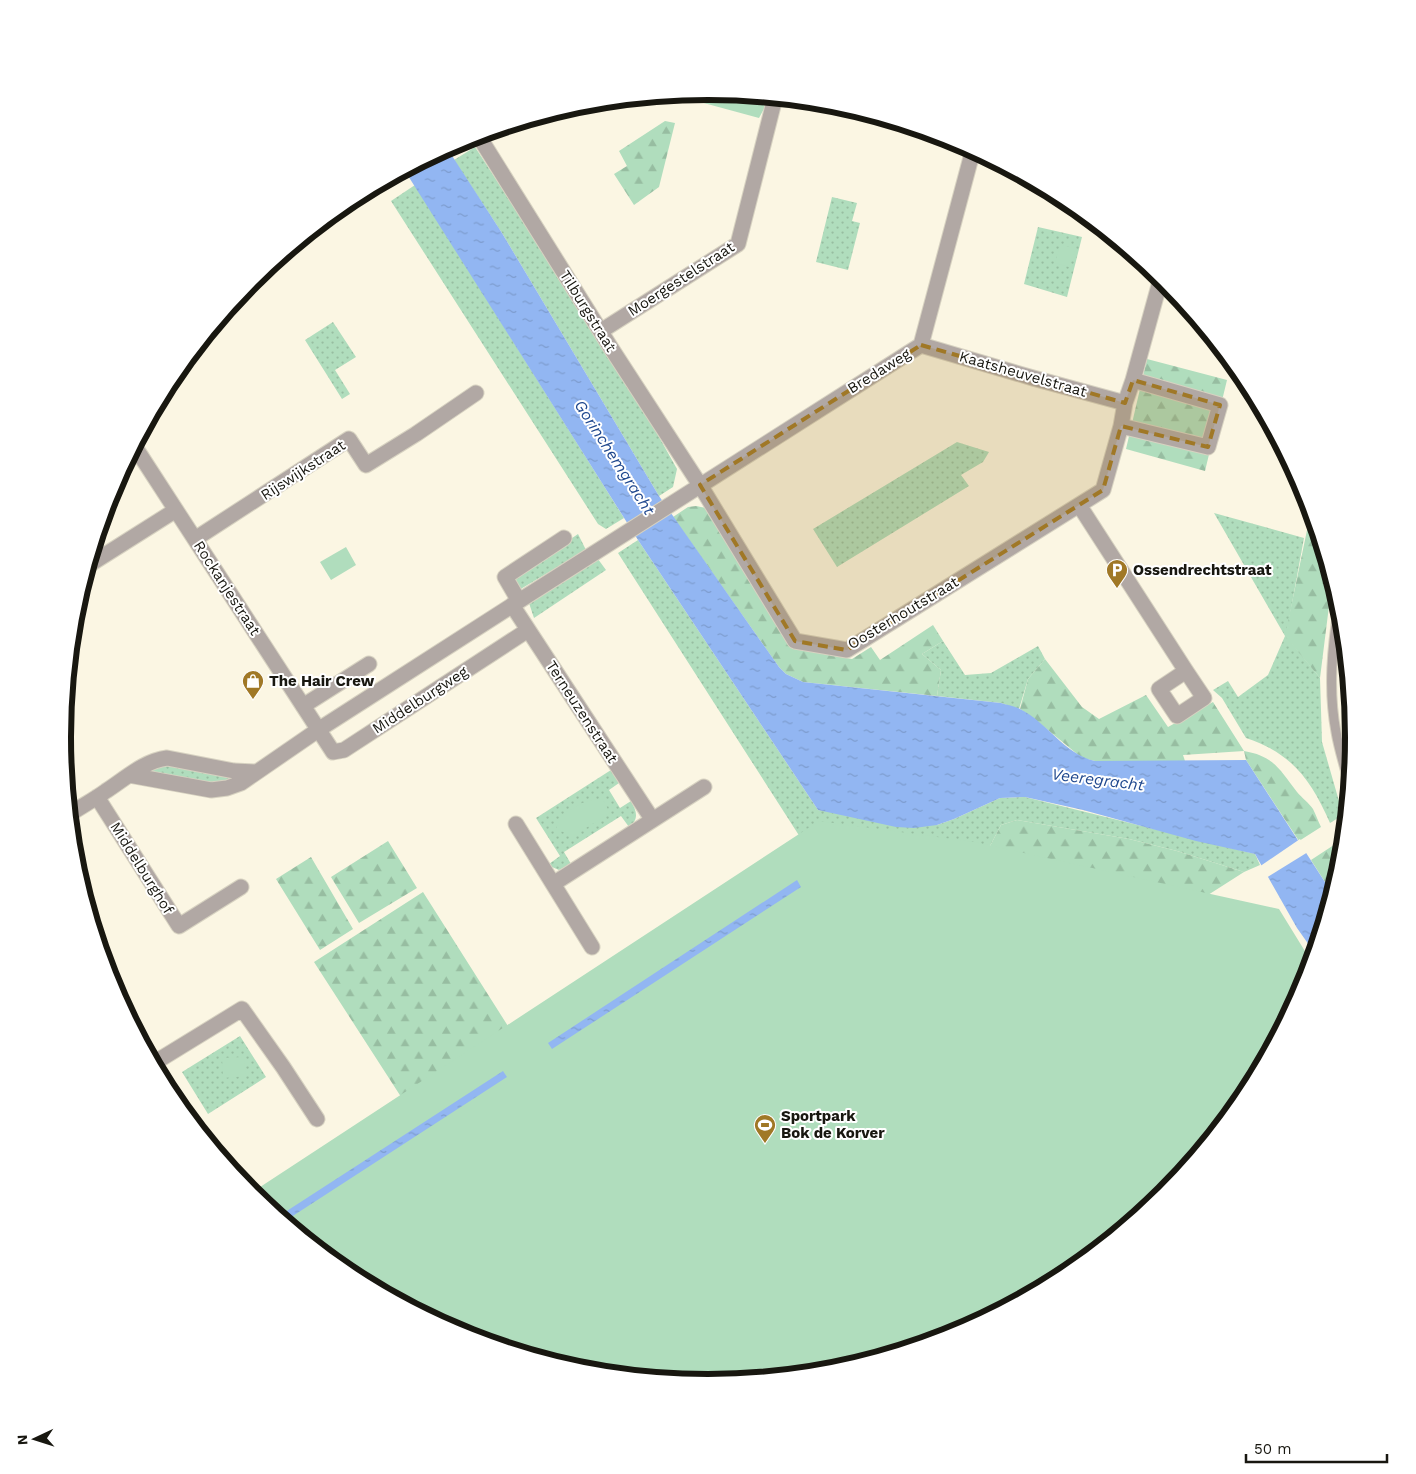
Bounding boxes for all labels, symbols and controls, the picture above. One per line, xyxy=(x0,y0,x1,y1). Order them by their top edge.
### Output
street label: Moergestelstraat xyxy=(624,238,738,320)
street label: Tilburgstraat xyxy=(556,267,621,356)
street label: Bredaweg xyxy=(844,345,914,397)
street label: Kaatsheuvelstraat xyxy=(957,347,1090,401)
water label: Gorinchemgracht xyxy=(570,396,659,519)
street label: Rijswijkstraat xyxy=(257,436,349,504)
street label: Rockanjestraat xyxy=(190,537,265,639)
parking icon: Ossendrechtstraat xyxy=(1105,558,1129,589)
place label: Ossendrechtstraat xyxy=(1133,561,1272,579)
street label: Oosterhoutstraat xyxy=(844,572,962,653)
street label: Terneuzenstraat xyxy=(542,657,622,767)
street label: Middelburgweg xyxy=(369,662,471,738)
shop icon: The Hair Crew xyxy=(241,669,265,700)
place label: The Hair Crew xyxy=(269,672,375,690)
water label: Veeregracht xyxy=(1051,764,1146,795)
street label: Middelburghof xyxy=(106,819,178,917)
place label: Sportpark Bok de Korver xyxy=(781,1107,885,1142)
sports icon: Sportpark Bok de Korver xyxy=(753,1113,777,1144)
north arrow xyxy=(10,1414,60,1464)
scale bar xyxy=(1246,1432,1387,1464)
text: N xyxy=(14,1434,30,1446)
text: 50 m xyxy=(1254,1440,1291,1458)

